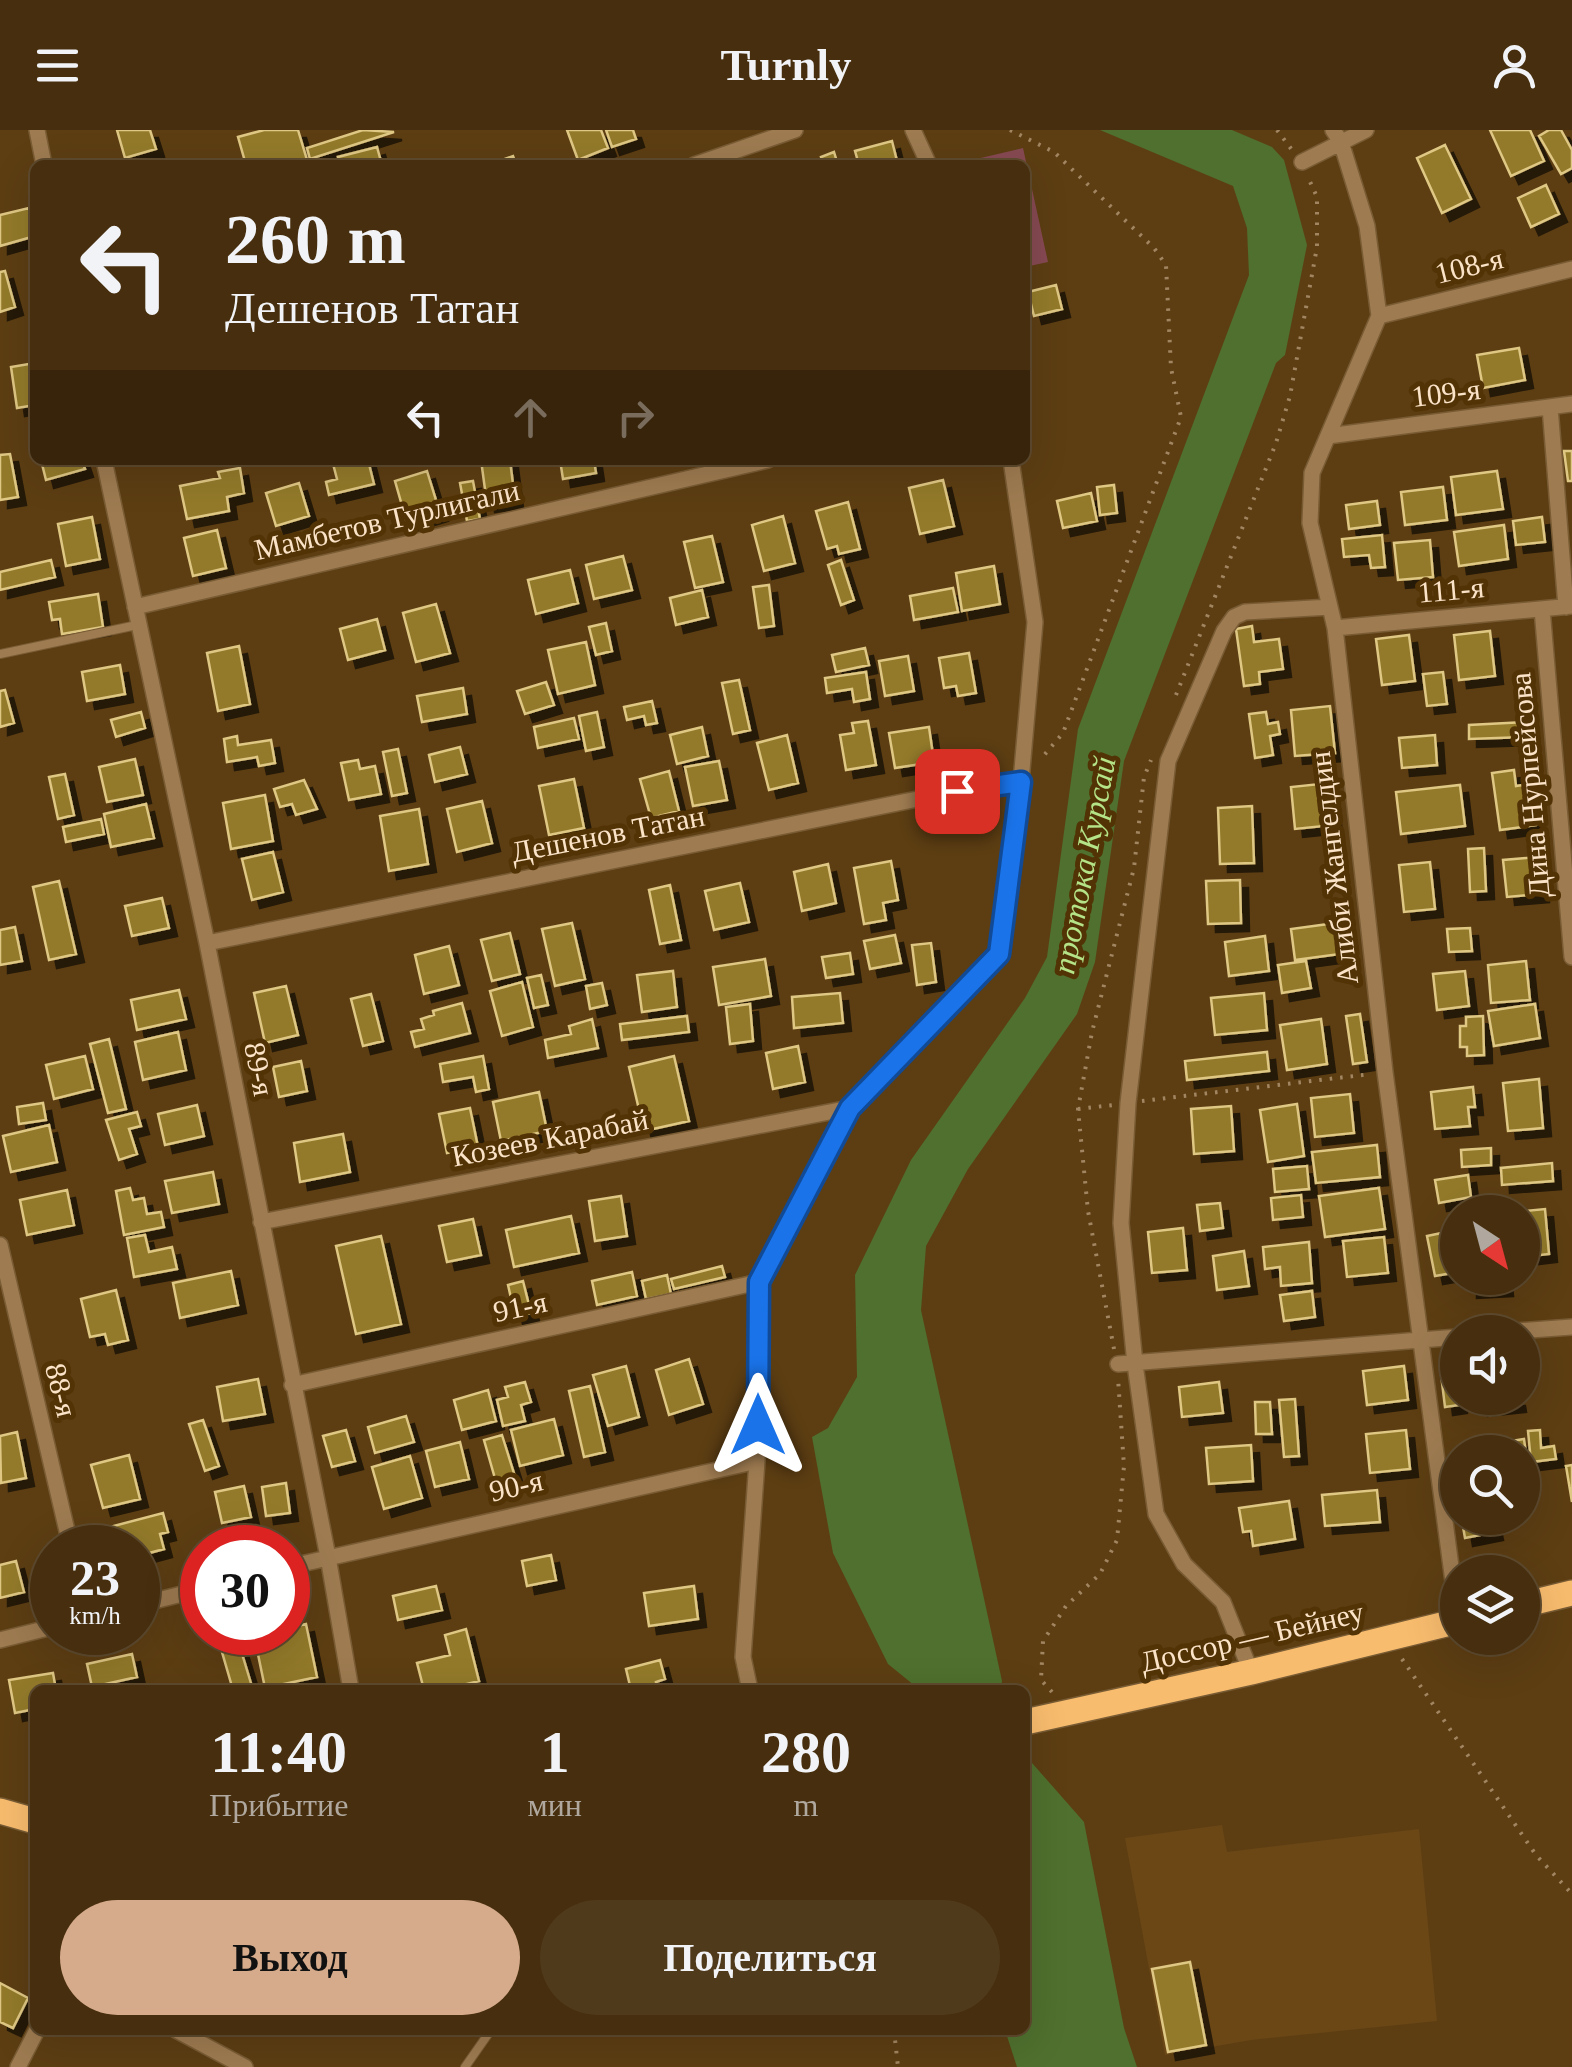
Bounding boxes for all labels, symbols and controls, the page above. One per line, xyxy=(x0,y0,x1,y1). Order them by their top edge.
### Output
icon: menu xyxy=(30,38,85,93)
icon: person xyxy=(1487,38,1542,93)
text: Turnly xyxy=(721,40,851,90)
icon: left xyxy=(60,200,190,330)
text: 260 m xyxy=(225,201,406,278)
street label: 108-я xyxy=(1432,241,1506,290)
text: Дешенов Татан xyxy=(225,283,519,333)
street label: 109-я xyxy=(1410,372,1482,413)
icon: left xyxy=(398,390,453,445)
icon: ahead xyxy=(503,390,558,445)
icon: right xyxy=(608,390,663,445)
street label: Мамбетов Турлигали xyxy=(251,473,523,566)
street label: 111-я xyxy=(1416,570,1486,609)
street label: Дина Нурпейсова xyxy=(1503,671,1556,899)
pin xyxy=(915,749,1000,834)
street label: Алиби Жангелдин xyxy=(1303,750,1364,986)
water label: протока Курсай xyxy=(1045,753,1123,977)
icon: arrive xyxy=(930,764,985,819)
street label: Дешенов Татан xyxy=(508,799,707,868)
street label: 89-я xyxy=(238,1039,281,1099)
street label: Козеев Карабай xyxy=(449,1102,651,1173)
north arrow xyxy=(1440,1195,1540,1295)
map controls xyxy=(1440,1195,1540,1655)
street label: 91-я xyxy=(490,1285,550,1328)
button: sound xyxy=(1440,1315,1540,1415)
street label: 88-я xyxy=(39,1360,84,1420)
position arrow xyxy=(706,1373,810,1477)
button: search xyxy=(1440,1435,1540,1535)
street label: 90-я xyxy=(486,1463,546,1508)
speed limit sign: 30 xyxy=(180,1525,310,1655)
text: 23 xyxy=(70,1550,120,1606)
button: layers xyxy=(1440,1555,1540,1655)
street label: Доссор — Бейнеу xyxy=(1137,1595,1367,1678)
text: km/h xyxy=(69,1602,121,1629)
text: 11:40 xyxy=(210,1719,347,1785)
text: 1 xyxy=(540,1719,570,1785)
text: 280 xyxy=(761,1719,851,1785)
text: Прибытие xyxy=(209,1787,348,1823)
text: мин xyxy=(527,1787,582,1823)
text: m xyxy=(793,1787,818,1823)
button: Выход xyxy=(60,1900,520,2015)
button: Поделиться xyxy=(540,1900,1000,2015)

